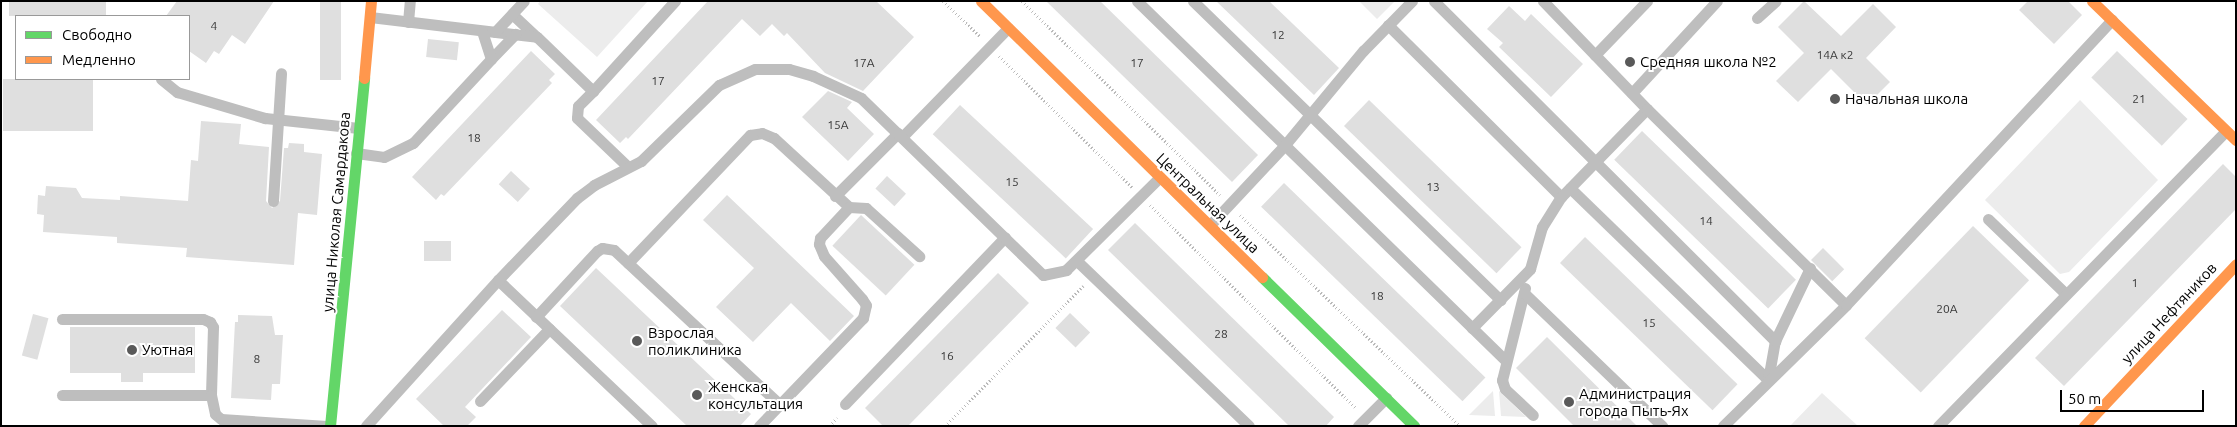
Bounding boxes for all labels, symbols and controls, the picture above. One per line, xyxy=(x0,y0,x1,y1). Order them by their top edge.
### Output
legend xyxy=(15,15,190,80)
house number: 4 xyxy=(211,19,217,33)
text: Свободно xyxy=(62,26,132,43)
house number: 12 xyxy=(1271,28,1285,42)
house number: 14А к2 xyxy=(1816,48,1854,62)
text: Медленно xyxy=(62,51,136,68)
place label: Средняя школа №2 xyxy=(1640,53,1777,71)
house number: 17А xyxy=(853,56,875,70)
house number: 17 xyxy=(1130,56,1144,70)
marker: Средняя школа №2 xyxy=(1624,56,1636,68)
house number: 17 xyxy=(651,74,665,88)
place label: Начальная школа xyxy=(1845,90,1968,108)
house number: 21 xyxy=(2132,92,2146,106)
marker: Начальная школа xyxy=(1829,93,1841,105)
street label: улица Николая Самардакова xyxy=(318,111,354,313)
house number: 15А xyxy=(827,118,849,132)
house number: 18 xyxy=(467,131,481,145)
street label: Центральная улица xyxy=(1153,149,1263,257)
house number: 15 xyxy=(1005,175,1019,189)
house number: 13 xyxy=(1426,180,1440,194)
house number: 14 xyxy=(1699,214,1713,228)
street label: улица Нефтяников xyxy=(2118,259,2220,367)
house number: 1 xyxy=(2132,276,2138,290)
house number: 18 xyxy=(1370,289,1384,303)
house number: 20А xyxy=(1936,302,1958,316)
house number: 15 xyxy=(1642,316,1656,330)
place label: Взрослая поликлиника xyxy=(648,323,742,358)
house number: 28 xyxy=(1214,327,1228,341)
marker: Взрослая поликлиника xyxy=(630,334,644,348)
place label: Уютная xyxy=(142,341,193,359)
marker: Уютная xyxy=(126,344,138,356)
house number: 16 xyxy=(940,349,954,363)
house number: 8 xyxy=(254,352,260,366)
place label: Женская консультация xyxy=(708,377,803,412)
scale bar xyxy=(2062,380,2206,412)
place label: Администрация города Пыть-Ях xyxy=(1579,384,1691,419)
marker: Женская консультация xyxy=(690,388,704,402)
text: 50 m xyxy=(2068,390,2101,407)
marker: Администрация города Пыть-Ях xyxy=(1563,396,1575,408)

